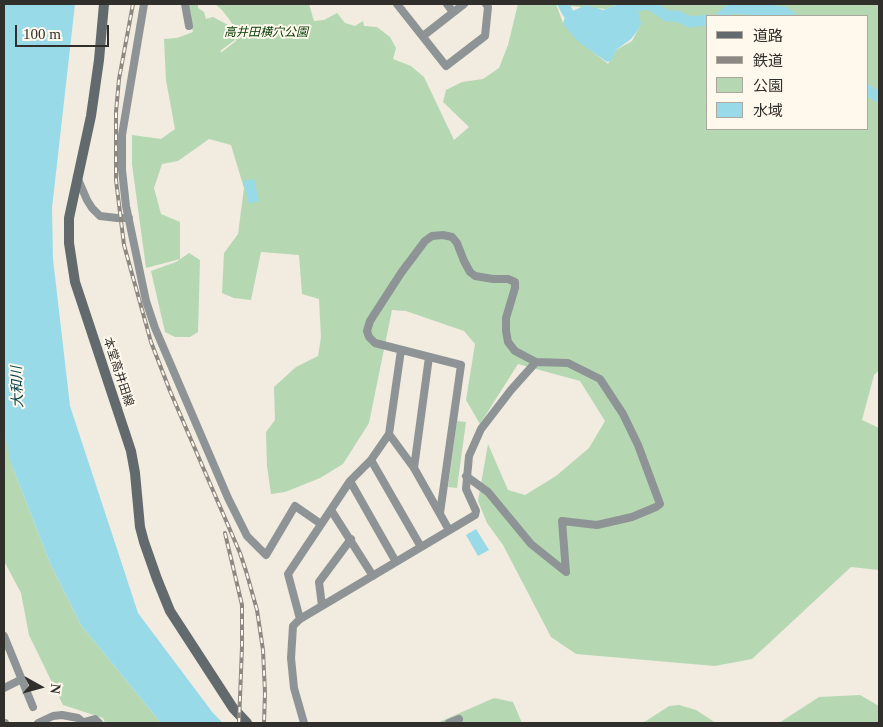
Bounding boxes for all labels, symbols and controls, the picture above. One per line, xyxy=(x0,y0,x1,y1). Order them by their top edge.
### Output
scale bar xyxy=(18,15,111,47)
legend xyxy=(706,15,868,130)
text: 100 m xyxy=(23,26,61,42)
park label: 高井田横穴公園 xyxy=(224,26,308,40)
text: 道路 xyxy=(753,28,783,44)
text: 鉄道 xyxy=(753,53,783,69)
text: 公園 xyxy=(753,78,783,94)
text: 水域 xyxy=(753,103,783,119)
street label: 本堂高井田線 xyxy=(100,336,136,408)
water label: 大和川 xyxy=(9,366,27,408)
north arrow xyxy=(15,662,65,712)
text: N xyxy=(47,683,63,695)

